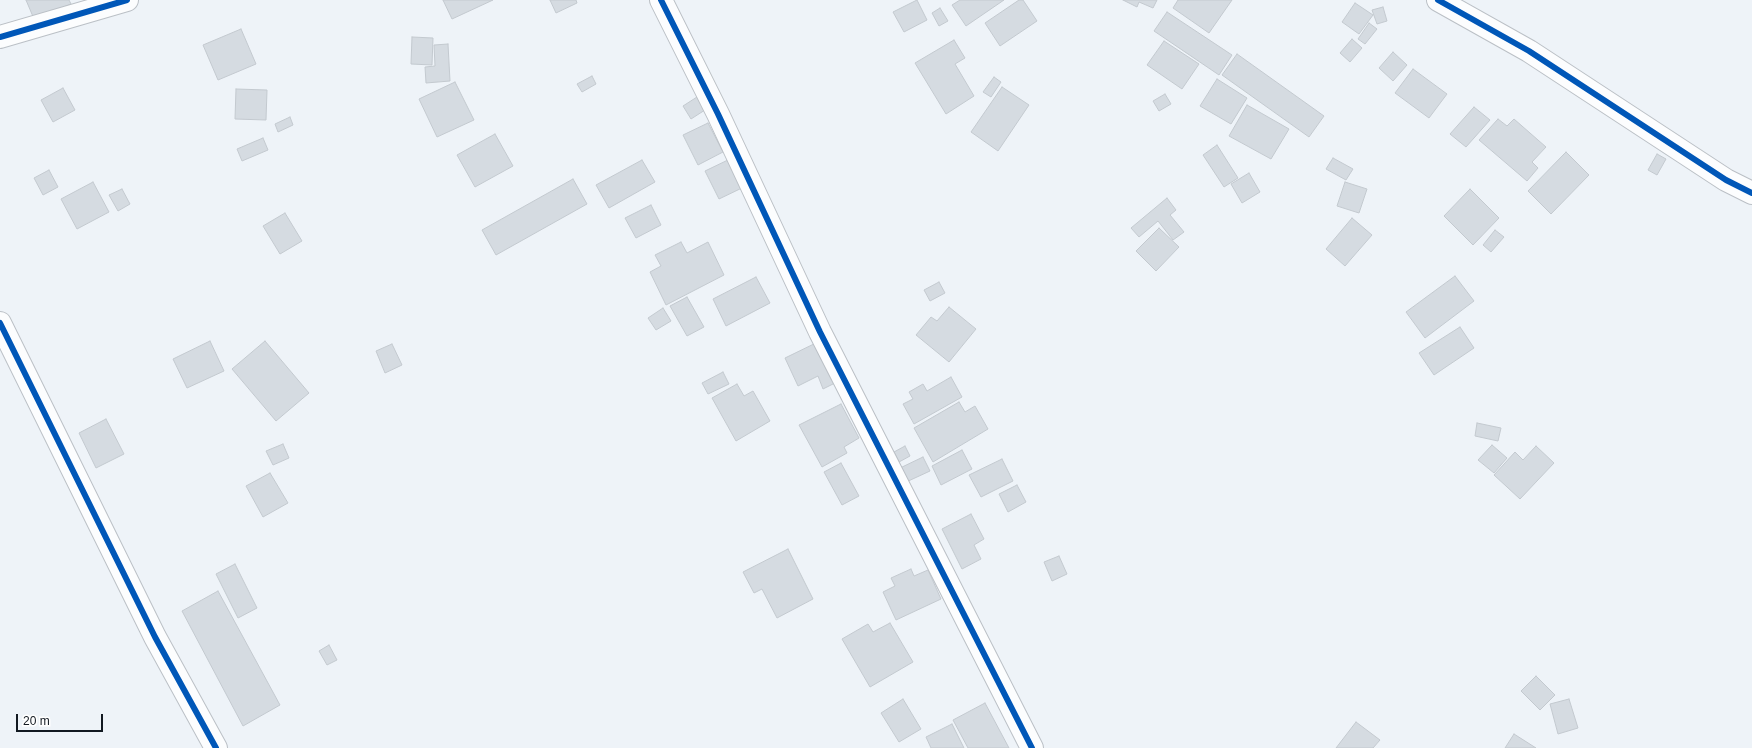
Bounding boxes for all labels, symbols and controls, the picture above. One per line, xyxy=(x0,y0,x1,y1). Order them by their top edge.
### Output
scale bar xyxy=(18,706,105,732)
text: 20 m xyxy=(23,714,50,728)

